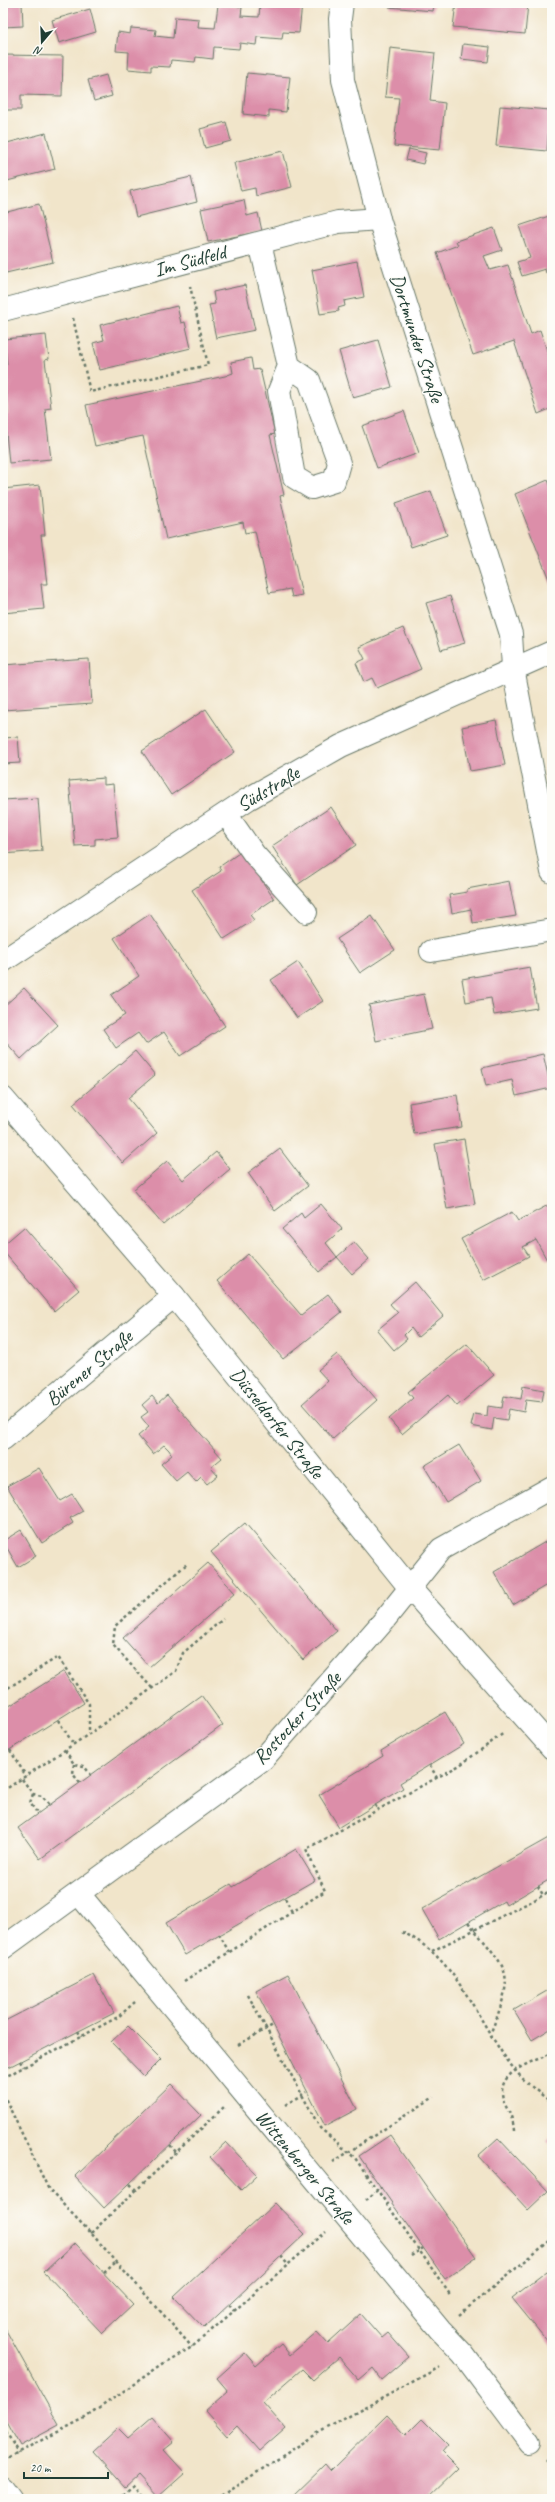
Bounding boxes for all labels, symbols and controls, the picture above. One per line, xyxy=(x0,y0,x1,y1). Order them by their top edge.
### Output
north arrow xyxy=(22,22,62,62)
text: N xyxy=(31,43,44,59)
street label: Im Südfeld xyxy=(152,239,231,282)
street label: Dortmunder Straße xyxy=(384,271,450,407)
street label: Südstraße xyxy=(232,760,305,817)
street label: Bürener Straße xyxy=(41,1324,139,1412)
street label: Düsseldorfer Straße xyxy=(225,1362,330,1485)
street label: Rostocker Straße xyxy=(248,1665,347,1770)
street label: Wittenberger Straße xyxy=(250,2105,361,2230)
scale bar xyxy=(24,2454,108,2480)
text: 20 m xyxy=(30,2460,52,2476)

